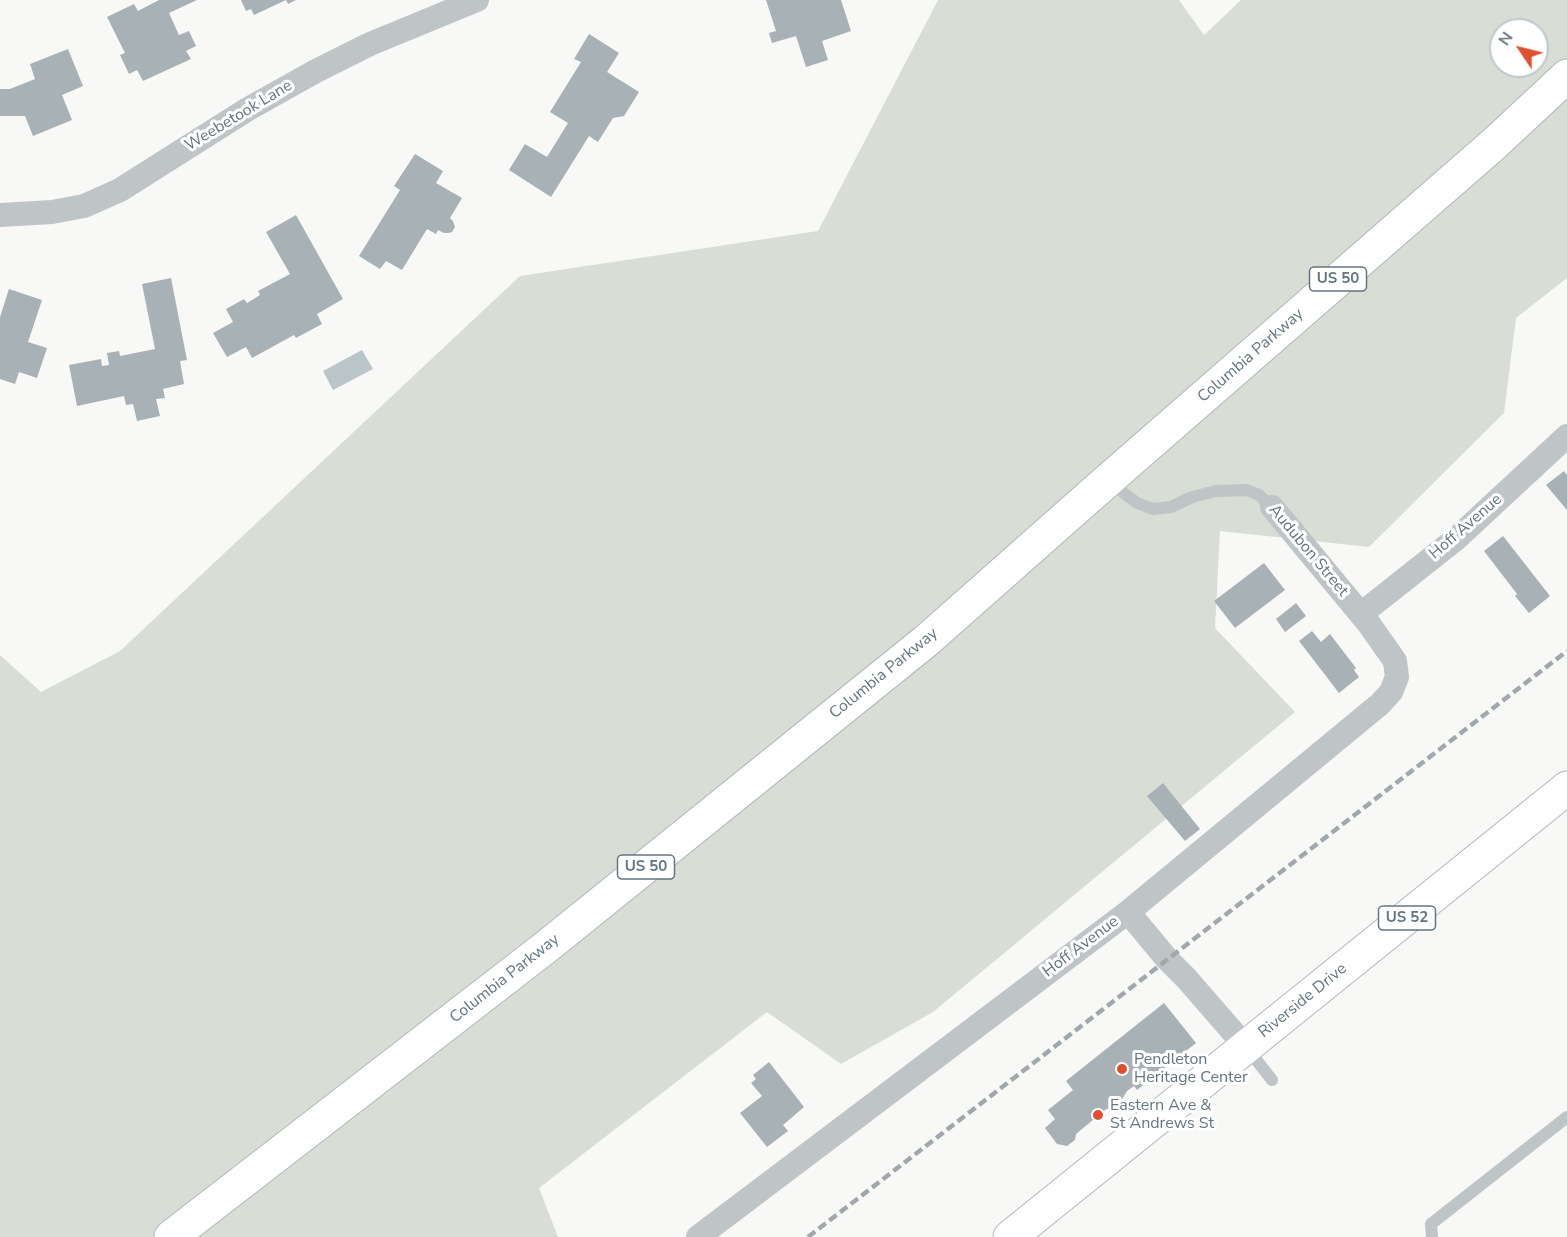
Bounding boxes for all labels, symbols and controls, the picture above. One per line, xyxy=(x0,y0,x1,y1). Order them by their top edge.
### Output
north arrow xyxy=(1489,18,1549,78)
text: N xyxy=(1493,28,1518,50)
street label: Weebetook Lane xyxy=(182,76,296,156)
road number: US 50 xyxy=(1310,267,1366,291)
street label: Columbia Parkway xyxy=(1194,305,1308,407)
street label: Hoff Avenue xyxy=(1426,490,1506,564)
street label: Audubon Street xyxy=(1264,501,1352,601)
street label: Columbia Parkway xyxy=(826,624,942,724)
road number: US 50 xyxy=(618,855,674,879)
road number: US 52 xyxy=(1378,906,1436,930)
street label: Hoff Avenue xyxy=(1039,912,1123,982)
street label: Columbia Parkway xyxy=(446,930,564,1028)
street label: Riverside Drive xyxy=(1255,960,1351,1042)
place label: Pendleton Heritage Center xyxy=(1134,1050,1248,1088)
marker: Pendleton Heritage Center xyxy=(1115,1062,1129,1076)
place label: Eastern Ave & St Andrews St xyxy=(1110,1096,1214,1134)
marker: Eastern Ave & St Andrews St xyxy=(1091,1108,1105,1122)

